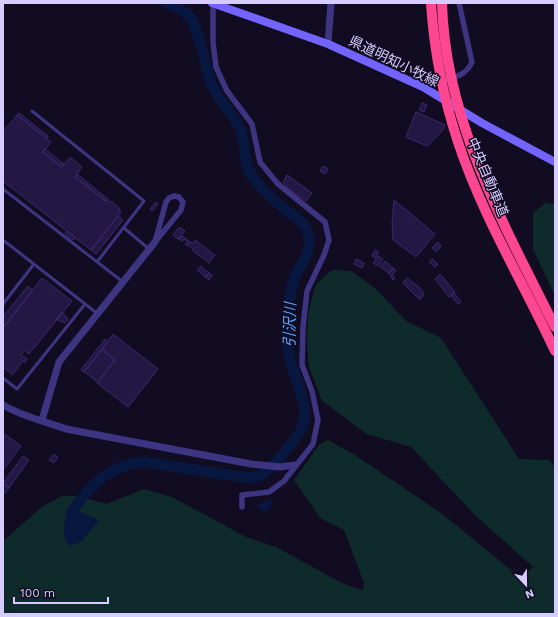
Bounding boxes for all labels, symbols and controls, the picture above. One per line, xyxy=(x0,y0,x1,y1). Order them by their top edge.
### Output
street label: 県道明知小牧線 xyxy=(346,32,442,90)
street label: 中央自動車道 xyxy=(464,135,512,219)
water label: 引沢川 xyxy=(281,300,299,348)
north arrow xyxy=(506,565,546,605)
scale bar xyxy=(14,579,108,605)
text: 100 m xyxy=(20,586,55,600)
text: N xyxy=(523,586,536,601)

